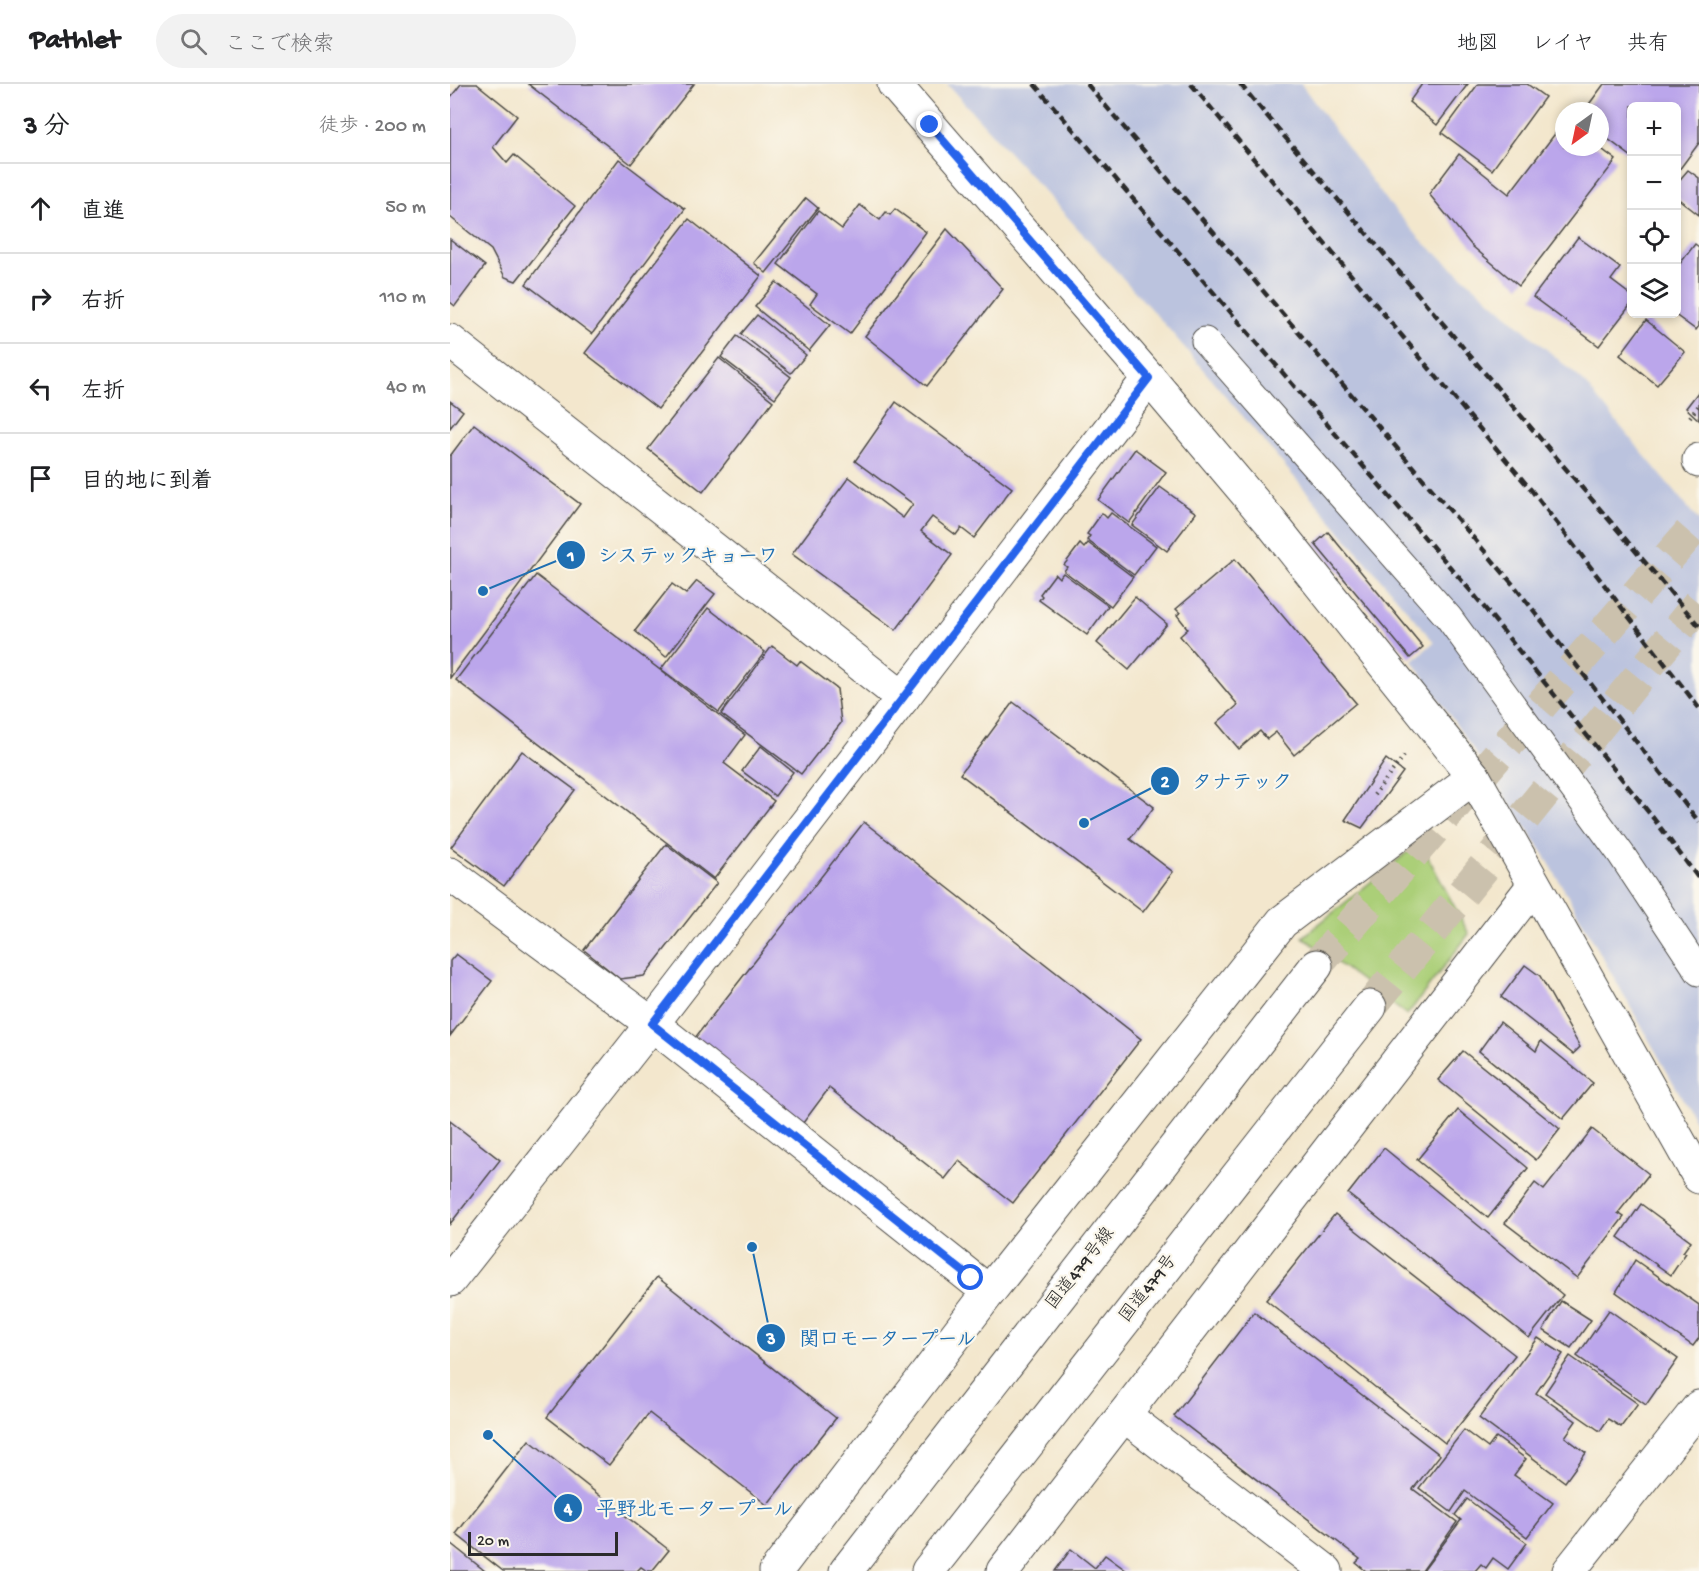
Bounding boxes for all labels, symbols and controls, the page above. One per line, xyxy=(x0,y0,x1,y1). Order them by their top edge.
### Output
search box xyxy=(156,14,576,68)
text: Pathlet xyxy=(30,25,120,58)
icon: search xyxy=(177,25,210,58)
text: ここで検索 xyxy=(225,33,335,59)
text: 地図 xyxy=(1457,33,1499,58)
text: レイヤ xyxy=(1532,33,1594,58)
text: 共有 xyxy=(1627,33,1669,58)
north arrow xyxy=(1555,102,1609,156)
map controls xyxy=(1627,102,1681,318)
button: + xyxy=(1627,102,1681,156)
route end xyxy=(916,111,942,137)
text: 3 分 xyxy=(24,113,70,144)
text: 徒歩 · 200 m xyxy=(319,116,426,139)
button: − xyxy=(1627,156,1681,210)
icon: ahead xyxy=(24,192,57,225)
text: 50 m xyxy=(385,197,426,220)
text: 直進 xyxy=(81,200,125,226)
button: locate xyxy=(1627,210,1681,264)
button: layers xyxy=(1627,264,1681,318)
icon: right xyxy=(24,282,57,315)
text: 110 m xyxy=(380,287,426,310)
text: 右折 xyxy=(81,290,125,316)
icon: left xyxy=(24,372,57,405)
text: 40 m xyxy=(386,377,426,400)
text: 左折 xyxy=(81,380,125,406)
icon: arrive xyxy=(24,462,57,495)
text: 目的地に到着 xyxy=(81,470,213,496)
callout: システックキョーワ xyxy=(556,536,790,574)
text: 1 xyxy=(566,547,575,568)
text: システックキョーワ xyxy=(598,547,778,570)
callout: タナテック xyxy=(1150,762,1304,800)
text: 2 xyxy=(1161,773,1170,794)
text: タナテック xyxy=(1192,773,1292,796)
street label: 国道479号線 xyxy=(1041,1223,1120,1314)
street label: 国道479号 xyxy=(1115,1250,1182,1327)
route start xyxy=(957,1264,983,1290)
callout: 関口モータープール xyxy=(756,1319,989,1357)
text: 関口モータープール xyxy=(799,1328,977,1353)
text: 3 xyxy=(765,1330,776,1351)
callout: 平野北モータープール xyxy=(553,1489,806,1527)
text: 平野北モータープール xyxy=(596,1498,794,1523)
text: 4 xyxy=(563,1500,573,1521)
scale bar xyxy=(468,1529,618,1556)
text: 20 m xyxy=(477,1533,509,1552)

